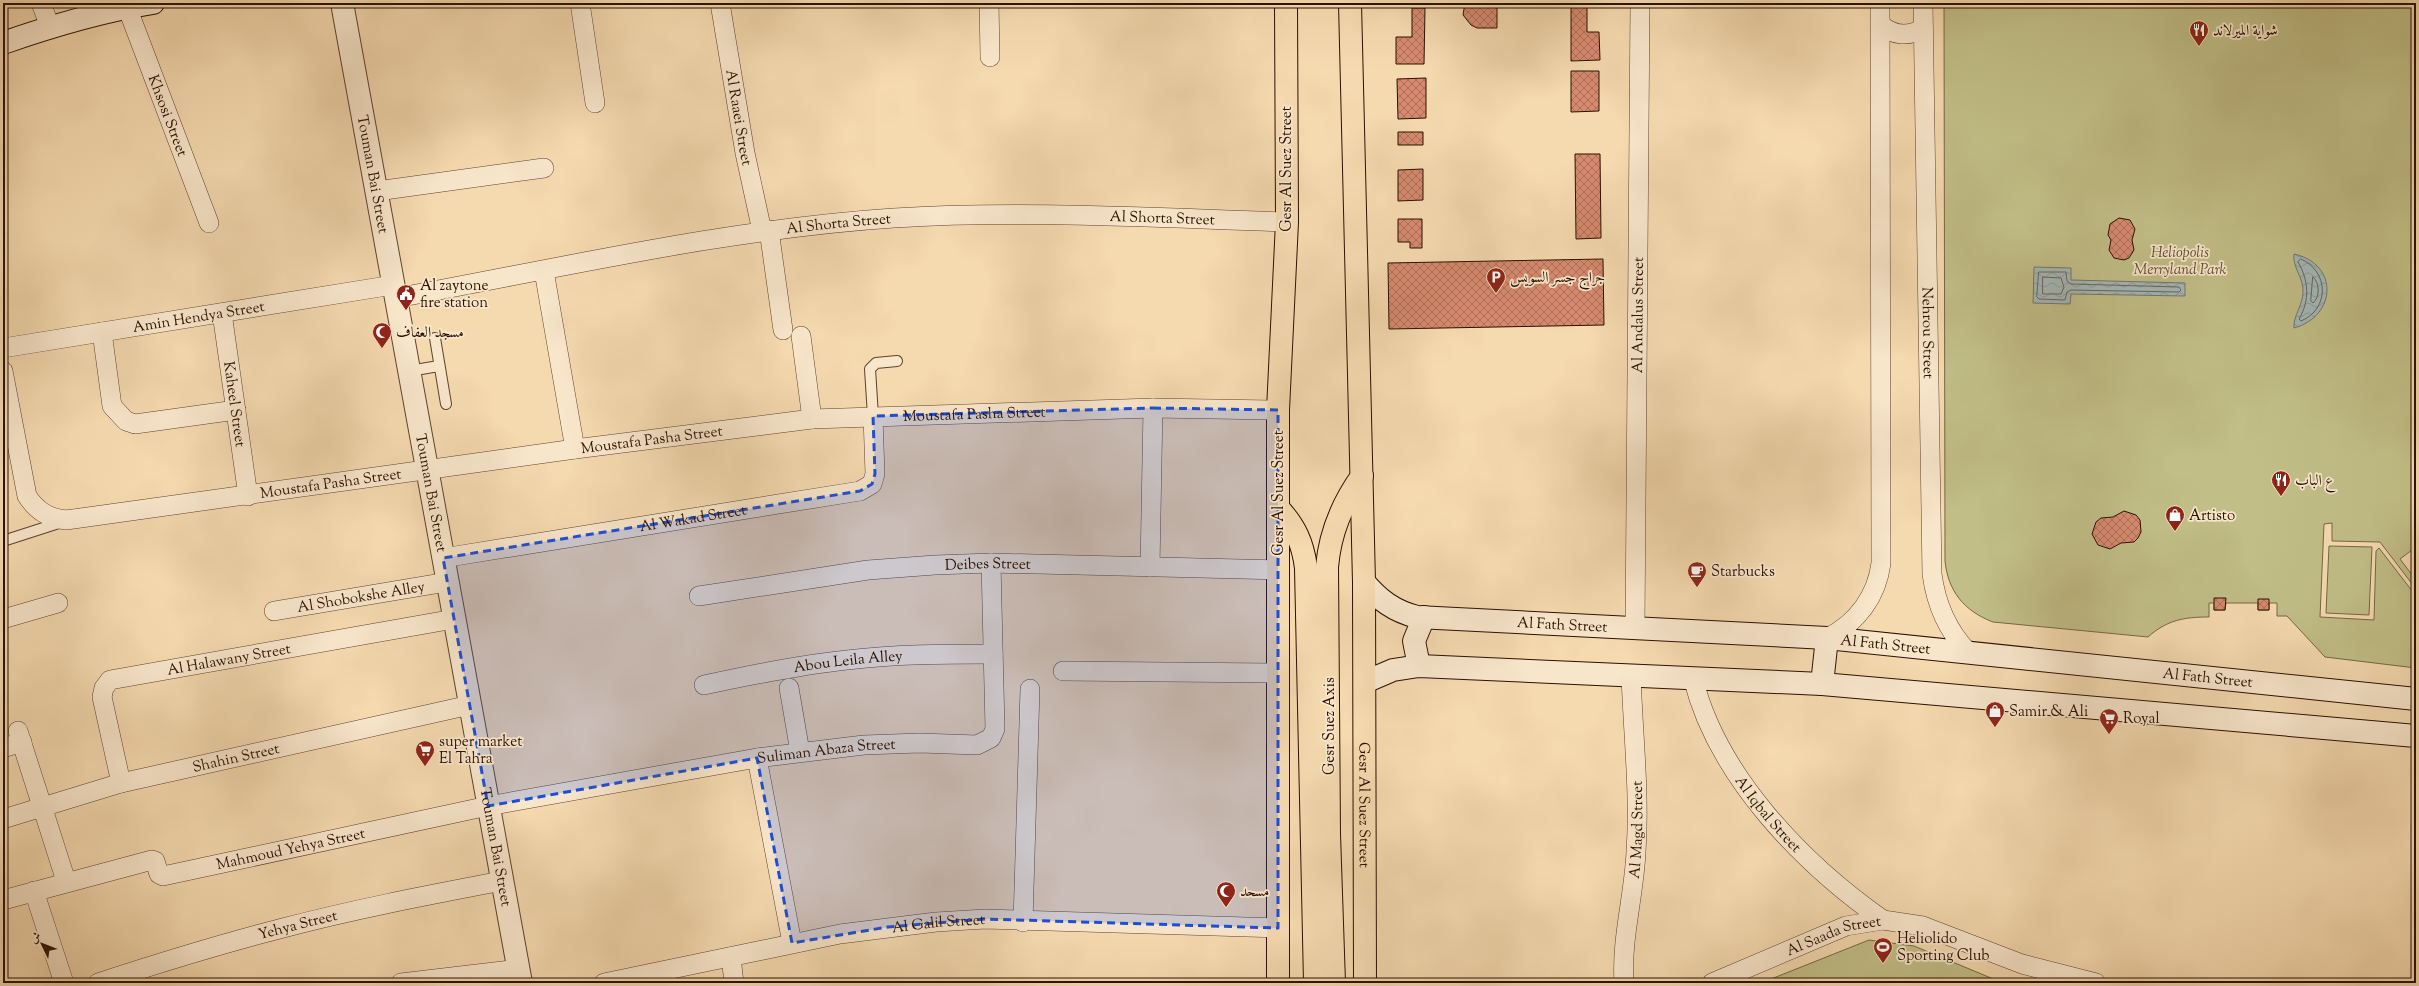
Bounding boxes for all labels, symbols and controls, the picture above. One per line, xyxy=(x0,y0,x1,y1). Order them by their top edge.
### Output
restaurant icon: شواية الميرلاند xyxy=(2188,19,2210,47)
place label: شواية الميرلاند xyxy=(2213,21,2278,42)
street label: Al Raaei Street xyxy=(719,68,756,168)
street label: Khsosi Street xyxy=(142,72,192,160)
street label: Gesr Al Suez Street xyxy=(1277,106,1298,232)
street label: Touman Bai Street xyxy=(351,113,393,235)
street label: Al Shorta Street xyxy=(1109,207,1215,231)
street label: Al Shorta Street xyxy=(785,209,892,240)
park label: Heliopolis Merryland Park xyxy=(2134,243,2227,281)
street label: Al Andalus Street xyxy=(1628,257,1650,373)
parking icon: جراج جسر السويس xyxy=(1485,266,1507,294)
place label: جراج جسر السويس xyxy=(1510,268,1605,290)
place label: Al zaytone fire station xyxy=(420,276,488,314)
public building icon: Al zaytone fire station xyxy=(395,283,417,311)
street label: Nehrou Street xyxy=(1915,287,1938,379)
street label: Amin Hendya Street xyxy=(131,297,266,339)
mosque icon: مسجد العفاف xyxy=(371,321,393,349)
place label: مسجد العفاف xyxy=(396,323,464,344)
street label: Kaheel Street xyxy=(217,360,250,449)
street label: Moustafa Pasha Street xyxy=(903,402,1046,428)
street label: Moustafa Pasha Street xyxy=(580,421,724,460)
street label: Gesr Al Suez Street xyxy=(1269,430,1290,556)
street label: Touman Bai Street xyxy=(409,432,451,554)
street label: Moustafa Pasha Street xyxy=(259,464,403,505)
restaurant icon: ع الباب xyxy=(2270,469,2292,497)
place label: ع الباب xyxy=(2295,471,2336,493)
street label: Al Wakad Street xyxy=(638,500,748,538)
shop icon: Artisto xyxy=(2164,504,2186,532)
place label: Artisto xyxy=(2189,506,2235,527)
street label: Deibes Street xyxy=(944,554,1031,577)
cafe icon: Starbucks xyxy=(1686,560,1708,588)
place label: Starbucks xyxy=(1711,562,1775,583)
street label: Al Shobokshe Alley xyxy=(296,577,427,619)
street label: Al Fath Street xyxy=(1516,613,1608,639)
street label: Al Fath Street xyxy=(1839,630,1931,661)
street label: Al Halawany Street xyxy=(166,639,293,682)
street label: Abou Leila Alley xyxy=(792,646,904,679)
street label: Al Fath Street xyxy=(2162,664,2254,694)
street label: Gesr Suez Axis xyxy=(1320,677,1341,775)
shop icon: Samir & Ali xyxy=(1984,700,2006,728)
place label: Samir & Ali xyxy=(2009,702,2088,723)
supermarket icon: Royal xyxy=(2098,707,2120,735)
place label: Royal xyxy=(2123,709,2160,730)
place label: super market El Tahra xyxy=(439,732,522,770)
street label: Suliman Abaza Street xyxy=(756,735,896,770)
street label: Shahin Street xyxy=(191,739,282,779)
supermarket icon: super market El Tahra xyxy=(414,739,436,767)
street label: Gesr Al Suez Street xyxy=(1352,742,1374,868)
street label: Al Iqbal Street xyxy=(1729,772,1805,858)
street label: Al Magd Street xyxy=(1625,780,1649,880)
street label: Touman Bai Street xyxy=(474,786,516,908)
street label: Mahmoud Yehya Street xyxy=(215,824,367,876)
mosque icon: مسحد xyxy=(1215,880,1237,908)
place label: مسحد xyxy=(1240,882,1269,903)
street label: Yehya Street xyxy=(256,906,340,946)
street label: Al Galil Street xyxy=(891,910,986,939)
street label: Al Saada Street xyxy=(1783,911,1883,962)
north arrow xyxy=(22,924,62,964)
text: ش xyxy=(26,928,45,947)
place label: Heliolido Sporting Club xyxy=(1897,929,1990,967)
sports icon: Heliolido Sporting Club xyxy=(1872,936,1894,964)

